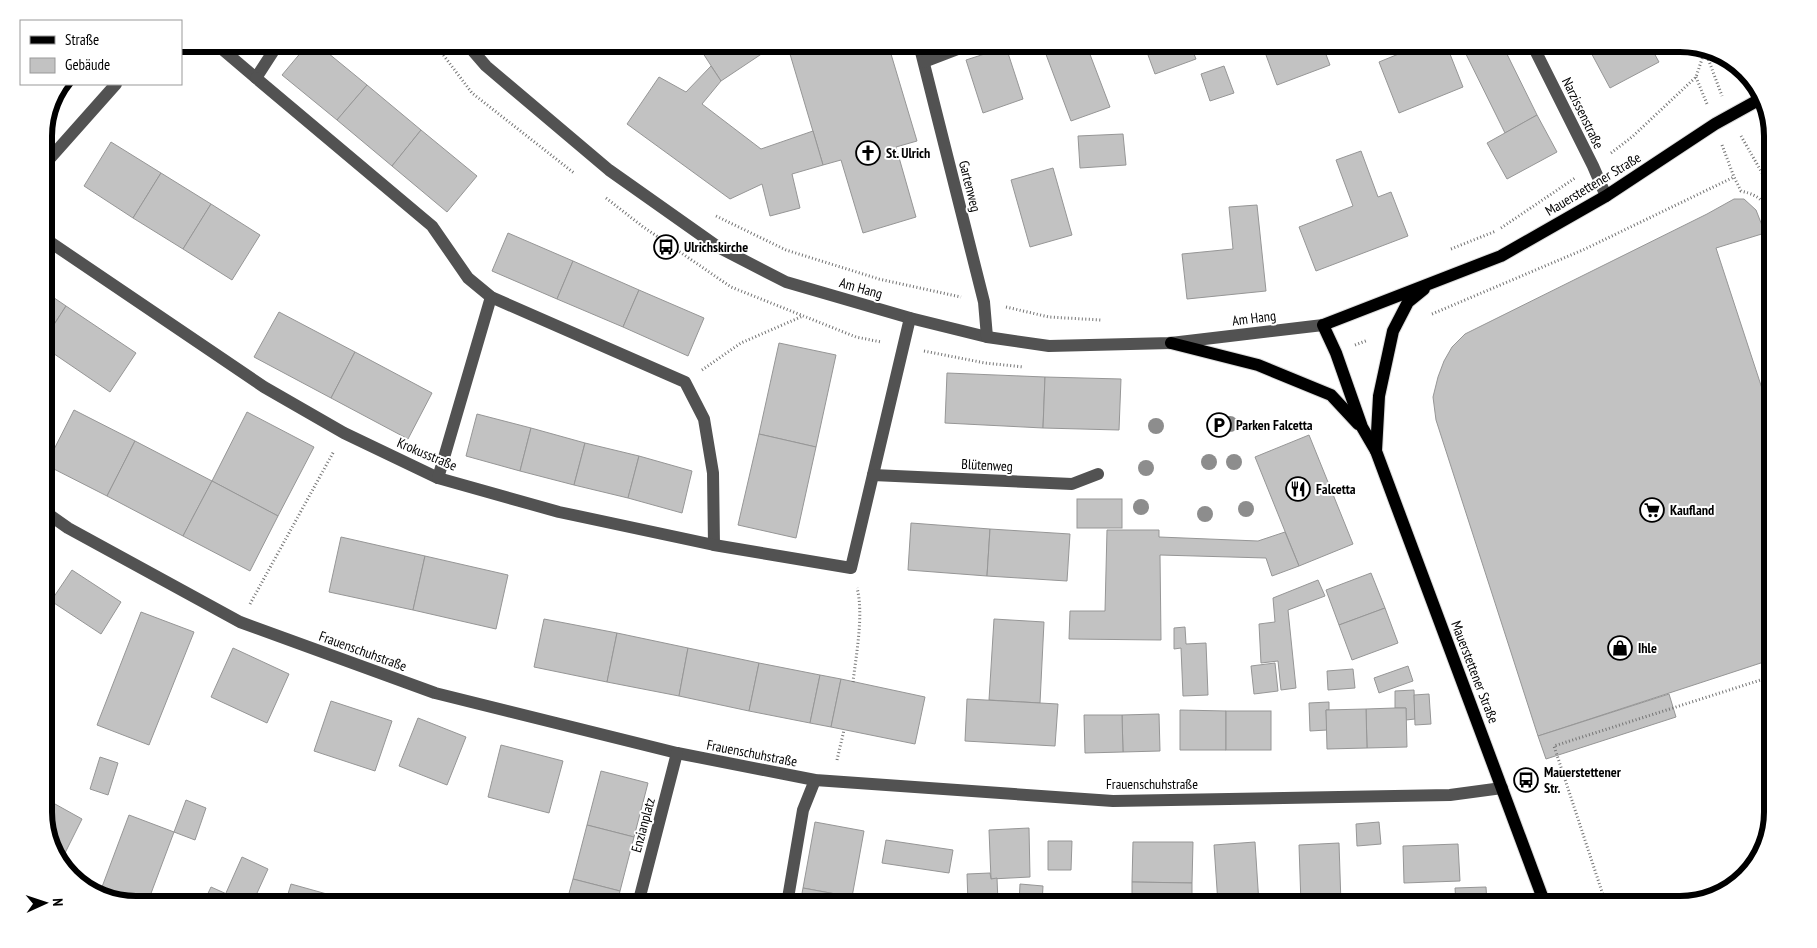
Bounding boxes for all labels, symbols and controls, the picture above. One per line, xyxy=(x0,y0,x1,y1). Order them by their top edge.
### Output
legend xyxy=(20,20,182,85)
text: Straße xyxy=(65,30,99,49)
text: Gebäude xyxy=(65,55,110,74)
street label: Narzissenstraße xyxy=(1558,74,1608,152)
church icon: St. Ulrich xyxy=(855,140,881,166)
place label: St. Ulrich xyxy=(886,144,930,162)
street label: Mauerstettener Straße xyxy=(1542,148,1644,220)
street label: Gartenweg xyxy=(955,159,985,213)
bus stop icon: Ulrichskirche xyxy=(653,234,679,260)
place label: Ulrichskirche xyxy=(684,238,748,256)
street label: Am Hang xyxy=(837,273,885,303)
street label: Am Hang xyxy=(1231,306,1277,330)
parking icon: Parken Falcetta xyxy=(1206,412,1232,438)
place label: Parken Falcetta xyxy=(1236,416,1313,434)
street label: Krokusstraße xyxy=(394,433,460,475)
street label: Blütenweg xyxy=(961,455,1013,475)
restaurant icon: Falcetta xyxy=(1285,476,1311,502)
place label: Falcetta xyxy=(1316,480,1356,498)
supermarket icon: Kaufland xyxy=(1639,497,1665,523)
place label: Kaufland xyxy=(1670,501,1714,519)
street label: Mauerstettener Straße xyxy=(1447,618,1503,726)
street label: Frauenschuhstraße xyxy=(317,627,409,675)
shop icon: Ihle xyxy=(1607,635,1633,661)
place label: Ihle xyxy=(1638,639,1657,657)
street label: Frauenschuhstraße xyxy=(705,735,799,771)
place label: Mauerstettener Str. xyxy=(1544,763,1622,797)
bus stop icon: Mauerstettener Str. xyxy=(1513,767,1539,793)
street label: Frauenschuhstraße xyxy=(1106,775,1198,793)
street label: Enzianplatz xyxy=(627,796,659,854)
north arrow xyxy=(20,878,70,928)
text: N xyxy=(49,898,67,907)

